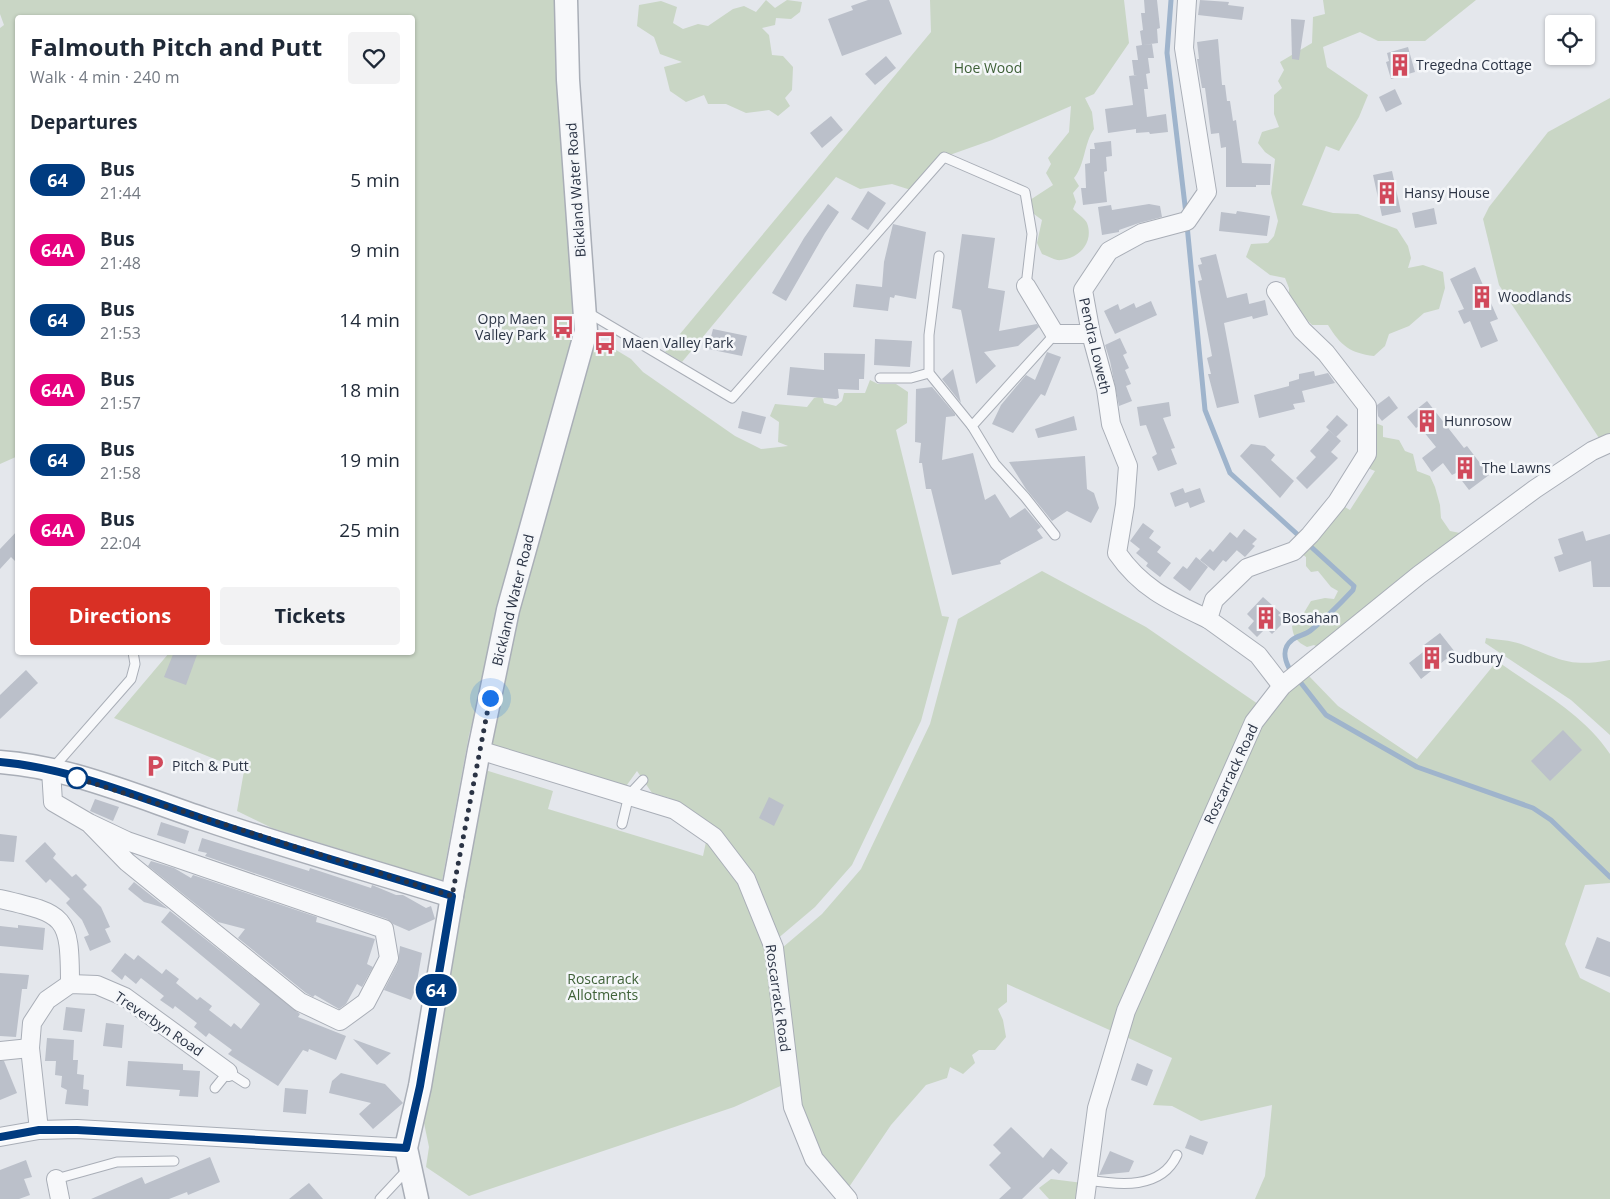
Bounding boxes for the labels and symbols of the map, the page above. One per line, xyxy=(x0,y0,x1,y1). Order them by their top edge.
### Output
building icon: Tregedna Cottage xyxy=(1387,52,1413,78)
place label: Tregedna Cottage xyxy=(1416,55,1532,74)
park label: Hoe Wood xyxy=(954,58,1022,77)
street label: Bickland Water Road xyxy=(561,122,590,258)
building icon: Hansy House xyxy=(1374,180,1400,206)
place label: Hansy House xyxy=(1404,183,1490,202)
building icon: Woodlands xyxy=(1469,284,1495,310)
place label: Woodlands xyxy=(1498,287,1572,306)
street label: Pendra Loweth xyxy=(1075,296,1116,396)
place label: Opp Maen Valley Park xyxy=(475,309,547,344)
bus stop icon: Opp Maen Valley Park xyxy=(550,314,576,340)
bus stop icon: Maen Valley Park xyxy=(592,330,618,356)
place label: Maen Valley Park xyxy=(622,333,734,352)
building icon: Hunrosow xyxy=(1414,408,1440,434)
place label: Hunrosow xyxy=(1444,411,1512,430)
building icon: The Lawns xyxy=(1452,455,1478,481)
place label: The Lawns xyxy=(1482,458,1551,477)
street label: Bickland Water Road xyxy=(487,532,538,668)
building icon: Bosahan xyxy=(1253,605,1279,631)
place label: Bosahan xyxy=(1282,608,1339,627)
building icon: Sudbury xyxy=(1419,645,1445,671)
place label: Sudbury xyxy=(1448,648,1504,667)
your location xyxy=(478,686,503,711)
street label: Roscarrack Road xyxy=(1199,721,1262,827)
parking icon: Pitch & Putt xyxy=(142,753,168,779)
place label: Pitch & Putt xyxy=(172,756,249,775)
unlabelled marker xyxy=(66,767,88,789)
street label: Roscarrack Road xyxy=(762,943,795,1053)
park label: Roscarrack Allotments xyxy=(567,969,639,1004)
line badge: 64 xyxy=(414,974,458,1006)
street label: Treverbyn Road xyxy=(111,987,207,1060)

